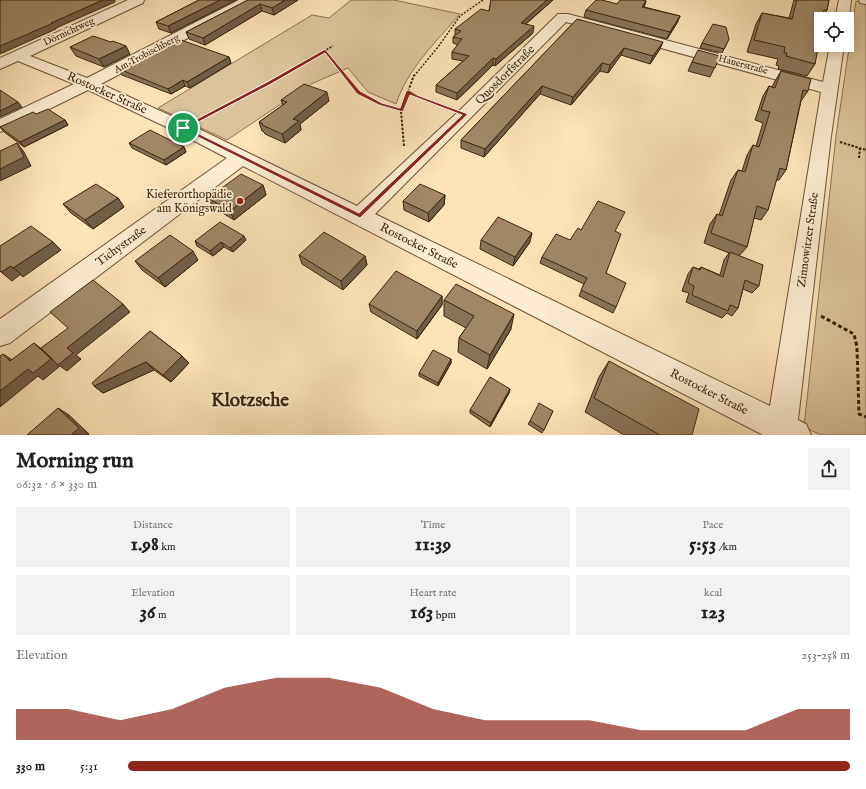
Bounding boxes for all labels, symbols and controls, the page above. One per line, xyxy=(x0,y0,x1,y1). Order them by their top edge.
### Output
map controls xyxy=(814,12,854,52)
button: locate xyxy=(814,12,854,52)
street label: Dörnichtweg xyxy=(42,14,97,49)
street label: Am Trobischberg xyxy=(111,31,183,77)
street label: Quosdorfstraße xyxy=(472,42,538,108)
street label: Hauerstraße xyxy=(717,52,770,78)
street label: Rostocker Straße xyxy=(65,69,150,118)
pin xyxy=(166,111,200,145)
icon: arrive xyxy=(172,117,194,139)
place label: Kieferorthopädie am Königswald xyxy=(146,187,233,216)
street label: Zinnowitzer Straße xyxy=(794,191,822,288)
marker: Kieferorthopädie am Königswald xyxy=(235,196,245,206)
street label: Rostocker Straße xyxy=(377,220,461,272)
street label: Tichystraße xyxy=(93,222,150,269)
street label: Rostocker Straße xyxy=(667,366,751,418)
district label: Klotzsche xyxy=(211,389,289,413)
text: Morning run xyxy=(16,447,134,475)
button: share xyxy=(808,448,850,490)
text: 06:32 · 6 × 330 m xyxy=(16,476,97,493)
text: Distance xyxy=(133,518,173,532)
text: Time xyxy=(421,518,445,532)
text: Pace xyxy=(703,518,723,532)
text: 1.98 xyxy=(130,532,159,557)
text: 11:39 xyxy=(415,532,451,557)
text: 5:53 xyxy=(689,532,716,557)
text: km xyxy=(159,540,176,554)
text: /km xyxy=(716,540,737,554)
text: Elevation xyxy=(131,586,175,600)
text: Heart rate xyxy=(410,586,456,600)
text: kcal xyxy=(704,586,722,600)
text: 36 xyxy=(140,600,156,625)
text: 163 xyxy=(410,600,433,625)
text: 123 xyxy=(701,600,725,625)
text: m xyxy=(156,608,166,622)
text: bpm xyxy=(433,608,456,622)
text: Elevation xyxy=(16,647,68,664)
text: 253–258 m xyxy=(801,647,850,664)
text: 330 m xyxy=(16,758,45,775)
text: 5:31 xyxy=(80,758,98,775)

